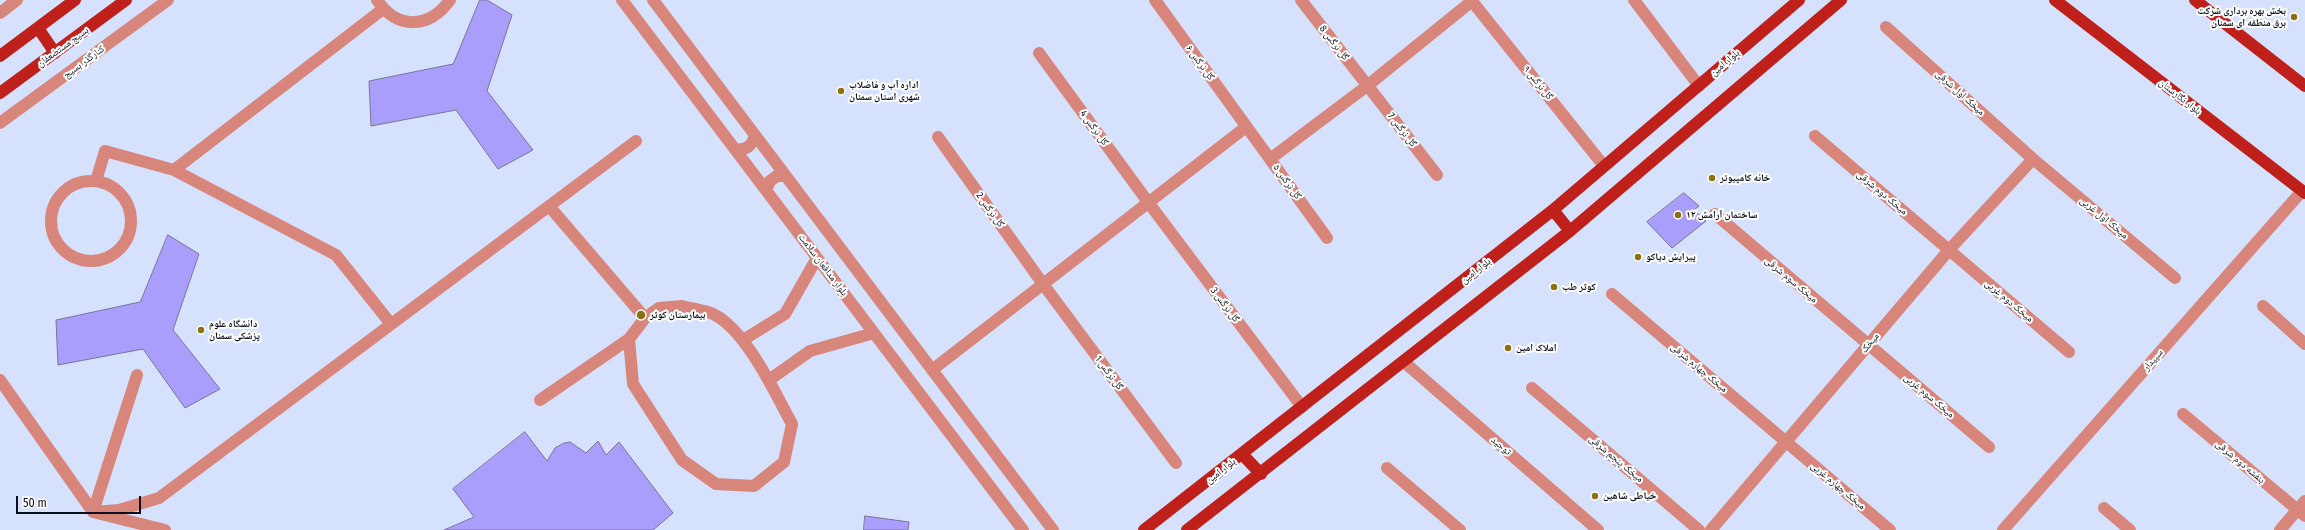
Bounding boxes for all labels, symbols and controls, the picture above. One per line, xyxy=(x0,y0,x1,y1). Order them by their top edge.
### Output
place label: بخش بهره برداری شرکت برق منطقه ای سمنان xyxy=(2198,5,2286,28)
marker: بخش بهره برداری شرکت برق منطقه ای سمنان xyxy=(2289,12,2299,22)
street label: گل نرگس 8 xyxy=(1317,23,1351,63)
street label: بسیج مستضعفان xyxy=(35,24,91,70)
street label: کنارگذر بسیج xyxy=(61,43,107,81)
street label: گل نرگس ۶ xyxy=(1183,43,1217,83)
street label: بلوار امین xyxy=(1708,47,1742,79)
street label: گل نرگس ۹ xyxy=(1521,64,1555,102)
street label: میخک اول شرقی xyxy=(1933,68,1987,118)
street label: بلوار نگارستان xyxy=(2156,77,2204,117)
place label: اداره آب و فاضلاب شهری استان سمنان xyxy=(849,79,920,102)
marker: اداره آب و فاضلاب شهری استان سمنان xyxy=(836,86,846,96)
street label: گل نرگس 4 xyxy=(1077,108,1111,148)
street label: گل نرگس 7 xyxy=(1385,111,1419,149)
street label: گل نرگس ۵ xyxy=(1270,162,1304,202)
street label: میخک دوم شرقی xyxy=(1854,168,1910,218)
place label: خانه کامپیوتر xyxy=(1720,172,1770,184)
marker: خانه کامپیوتر xyxy=(1707,173,1717,183)
street label: گل نرگس 2 xyxy=(973,190,1007,230)
street label: میخک اول غربی xyxy=(2078,194,2130,242)
place label: ساختمان آرامش ۱۲ xyxy=(1686,209,1758,221)
marker: ساختمان آرامش ۱۲ xyxy=(1673,210,1683,220)
street label: بلوار مدافعان سلامت xyxy=(796,232,850,298)
place label: پیرایش دیاکو xyxy=(1646,251,1696,263)
marker: پیرایش دیاکو xyxy=(1633,252,1643,262)
street label: میخک سوم شرقی xyxy=(1762,254,1820,306)
street label: بلوار امین xyxy=(1459,256,1493,286)
street label: میخک دوم غربی xyxy=(1982,277,2036,325)
place label: کوثر طب xyxy=(1562,281,1596,293)
marker: کوثر طب xyxy=(1549,282,1559,292)
street label: گل نرگس 3 xyxy=(1208,285,1242,325)
marker: بیمارستان کوثر xyxy=(635,309,647,321)
place label: بیمارستان کوثر xyxy=(650,309,705,321)
place label: دانشگاه علوم پزشکی سمنان xyxy=(209,318,260,342)
marker: دانشگاه علوم پزشکی سمنان xyxy=(196,325,206,335)
street label: میخک xyxy=(1858,330,1882,356)
street label: میخک چهارم شرقی xyxy=(1668,341,1730,395)
place label: املاک امین xyxy=(1516,342,1557,354)
marker: املاک امین xyxy=(1503,343,1513,353)
street label: سپیدار xyxy=(2140,347,2166,373)
street label: گل نرگس 1 xyxy=(1092,354,1126,392)
street label: میخک سوم غربی xyxy=(1901,371,1957,421)
street label: میخک پنجم شرقی xyxy=(1586,433,1646,485)
street label: توحید xyxy=(1488,434,1514,458)
street label: بنفشه دوم شرقی xyxy=(2213,438,2267,486)
street label: بلوار امین xyxy=(1204,456,1238,486)
street label: میخک چهارم غربی xyxy=(1808,460,1868,512)
scale bar xyxy=(18,488,143,514)
place label: خیاطی شاهین xyxy=(1603,490,1657,502)
marker: خیاطی شاهین xyxy=(1590,491,1600,501)
text: 50 m xyxy=(23,496,47,510)

